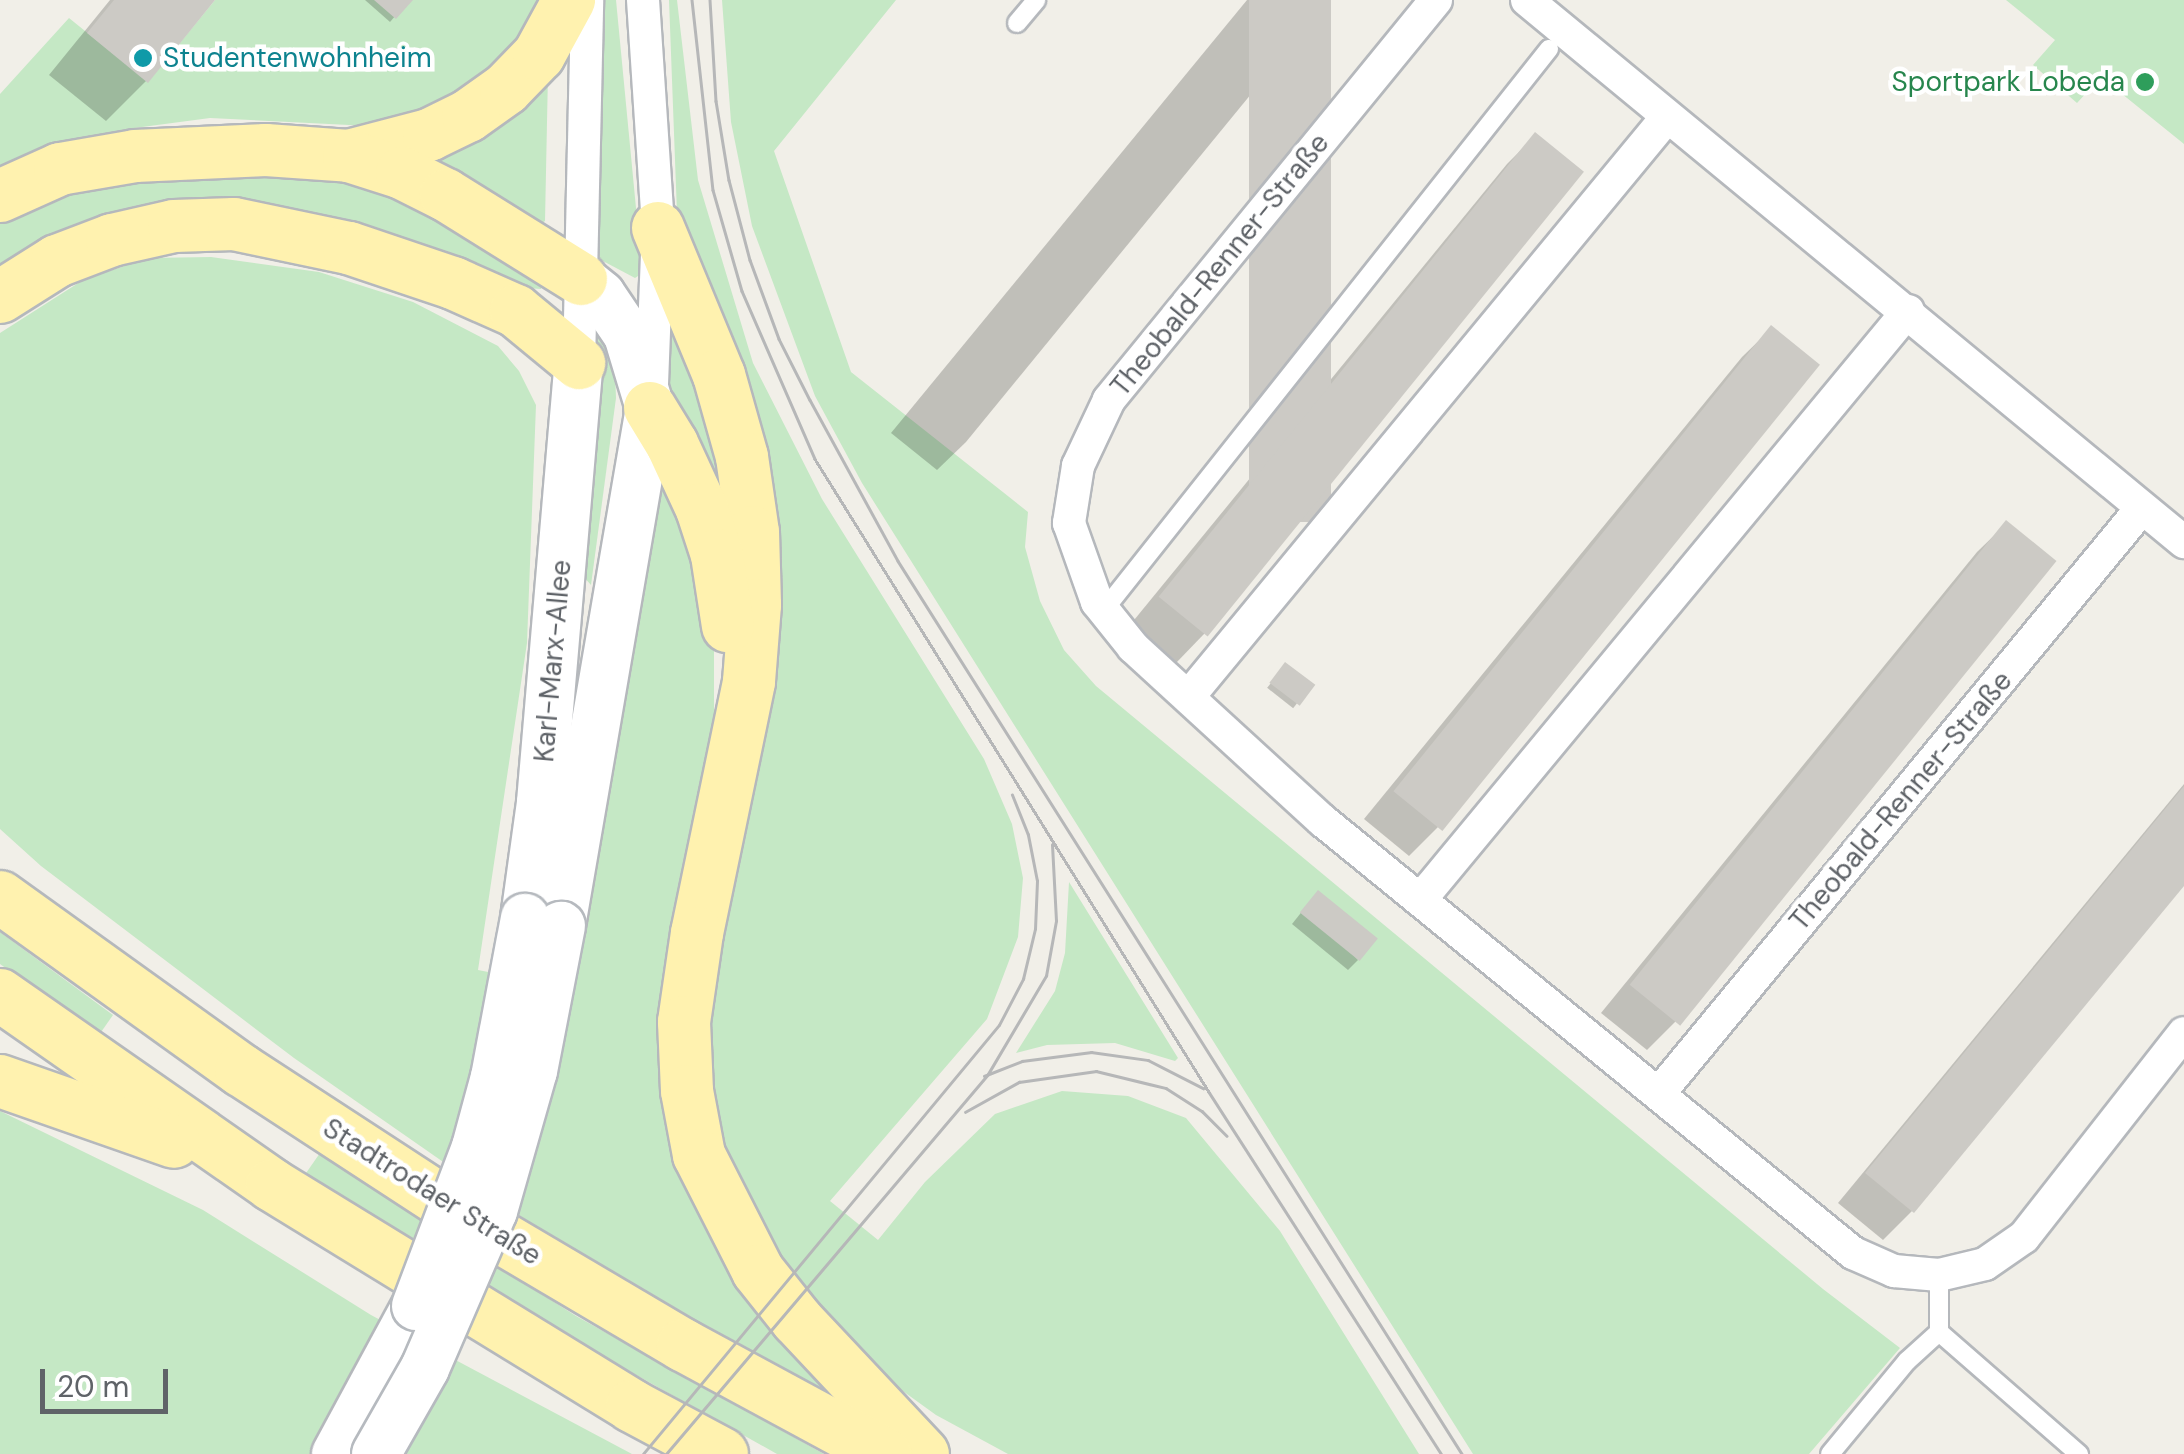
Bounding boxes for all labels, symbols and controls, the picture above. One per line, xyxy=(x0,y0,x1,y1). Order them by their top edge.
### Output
place label: Studentenwohnheim xyxy=(163,41,432,75)
marker: Studentenwohnheim xyxy=(132,47,154,69)
place label: Sportpark Lobeda xyxy=(1892,65,2125,99)
marker: Sportpark Lobeda xyxy=(2134,71,2156,93)
street label: Theobald-Renner-Straße xyxy=(1104,127,1336,403)
street label: Karl-Marx-Allee xyxy=(527,558,579,764)
street label: Theobald-Renner-Straße xyxy=(1783,665,2019,937)
street label: Stadtrodaer Straße xyxy=(317,1111,547,1273)
scale bar xyxy=(45,1349,172,1411)
text: 20 m xyxy=(57,1367,129,1406)

